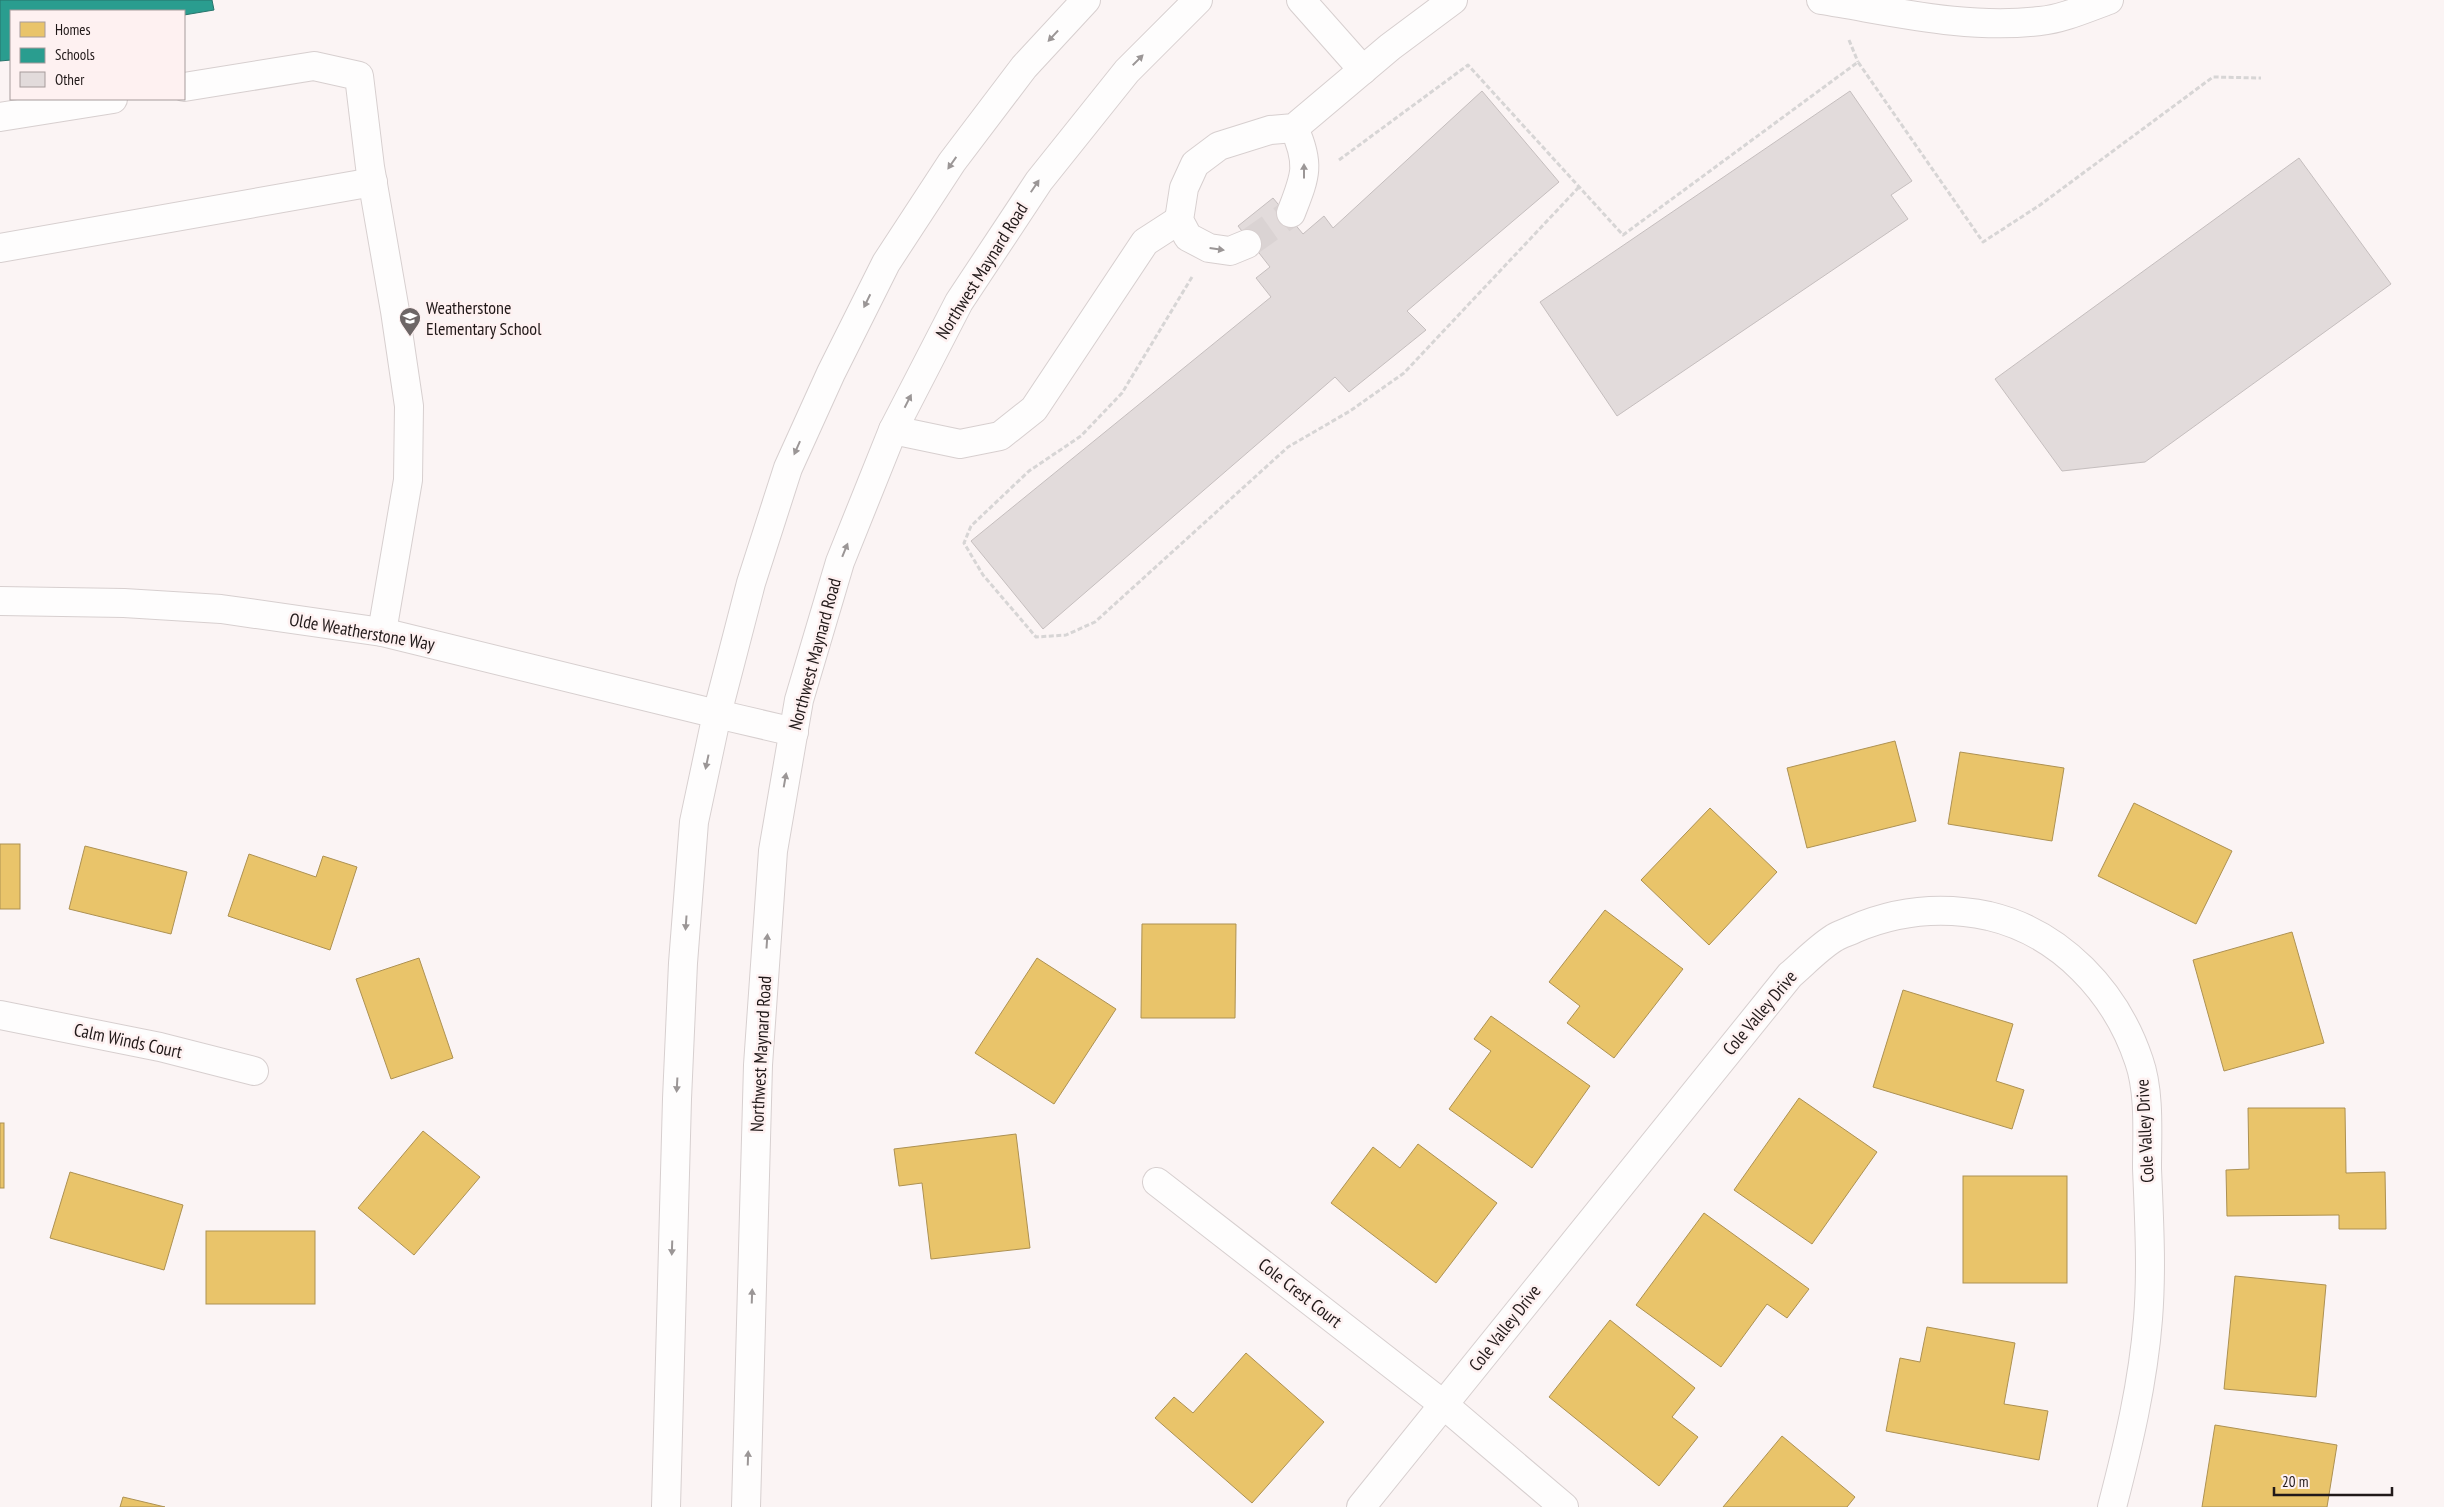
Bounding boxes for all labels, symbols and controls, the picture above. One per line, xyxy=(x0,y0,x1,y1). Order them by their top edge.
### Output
legend xyxy=(10,10,185,100)
text: Homes xyxy=(55,20,91,39)
one-way arrow xyxy=(1047,29,1059,41)
text: Schools xyxy=(55,45,95,64)
one-way arrow xyxy=(1131,54,1143,66)
text: Other xyxy=(55,70,85,89)
one-way arrow xyxy=(947,156,957,169)
one-way arrow xyxy=(1300,162,1308,178)
one-way arrow xyxy=(1031,179,1040,193)
street label: Northwest Maynard Road xyxy=(930,198,1033,343)
one-way arrow xyxy=(1209,245,1225,253)
one-way arrow xyxy=(863,294,871,308)
place label: Weatherstone Elementary School xyxy=(426,296,542,340)
school or university icon: Weatherstone Elementary School xyxy=(398,306,422,337)
one-way arrow xyxy=(904,394,912,408)
one-way arrow xyxy=(793,441,801,455)
one-way arrow xyxy=(841,543,849,558)
street label: Northwest Maynard Road xyxy=(783,575,846,732)
street label: Olde Weatherstone Way xyxy=(288,607,437,656)
one-way arrow xyxy=(702,755,710,771)
one-way arrow xyxy=(782,772,790,788)
one-way arrow xyxy=(682,915,690,931)
one-way arrow xyxy=(763,933,771,949)
street label: Cole Valley Drive xyxy=(1718,966,1802,1060)
street label: Northwest Maynard Road xyxy=(745,975,776,1133)
street label: Calm Winds Court xyxy=(72,1018,184,1063)
one-way arrow xyxy=(673,1078,681,1094)
street label: Cole Valley Drive xyxy=(2130,1079,2159,1183)
one-way arrow xyxy=(668,1240,676,1256)
street label: Cole Crest Court xyxy=(1254,1253,1347,1332)
street label: Cole Valley Drive xyxy=(1464,1280,1546,1376)
one-way arrow xyxy=(748,1288,756,1304)
one-way arrow xyxy=(744,1450,752,1466)
scale bar xyxy=(2274,1464,2392,1496)
text: 20 m xyxy=(2282,1472,2308,1491)

